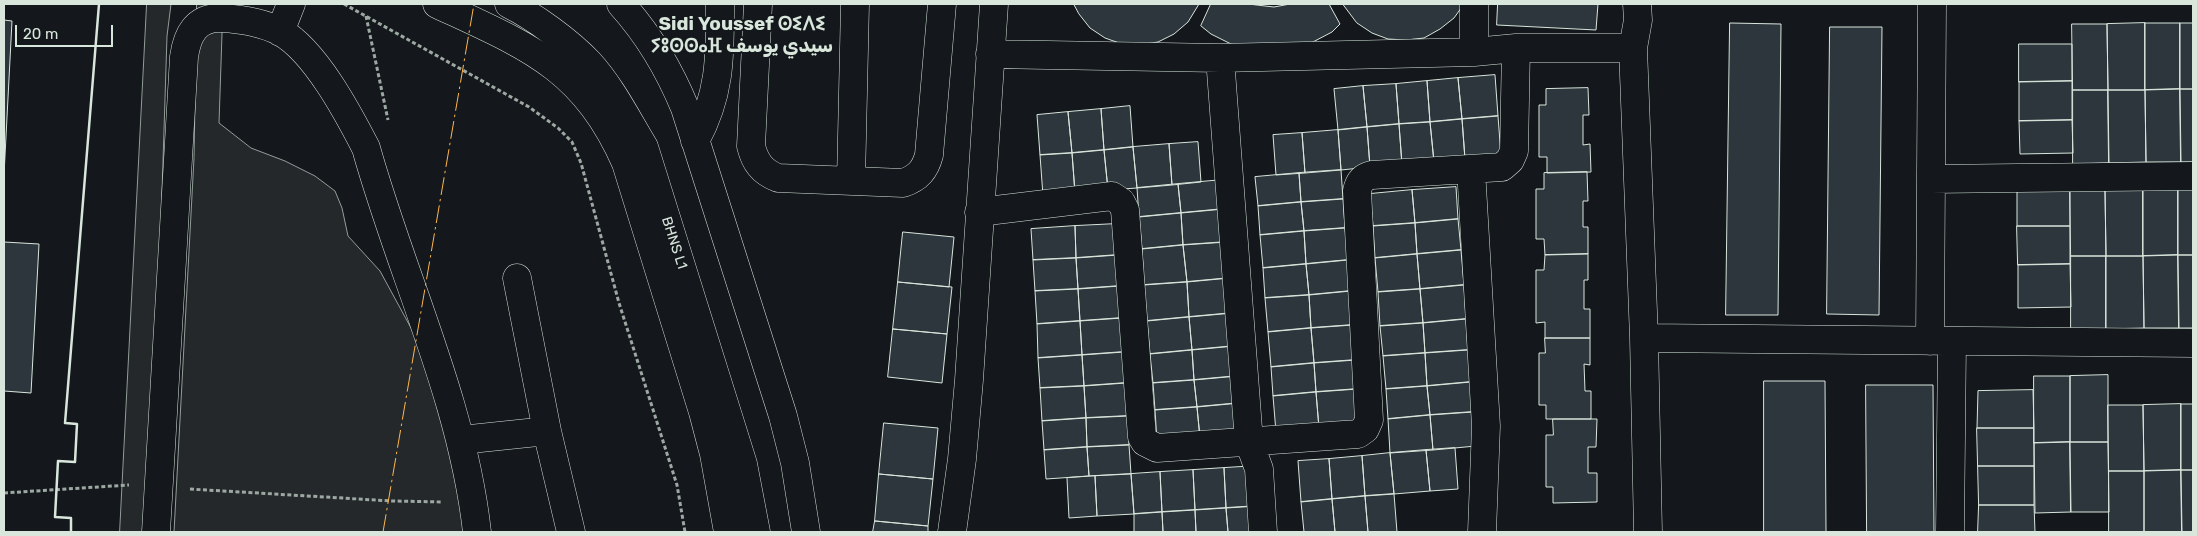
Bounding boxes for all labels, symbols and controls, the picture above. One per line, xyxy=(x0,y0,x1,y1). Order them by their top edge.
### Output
district label: Sidi Youssef ⵙⵉⴷⵉ ⵢⵓⵙⵙⴰⴼ سيدي يوسف xyxy=(651,14,833,58)
scale bar xyxy=(18,15,115,47)
text: 20 m xyxy=(23,25,58,43)
street label: BHNS L1 xyxy=(658,215,690,271)

